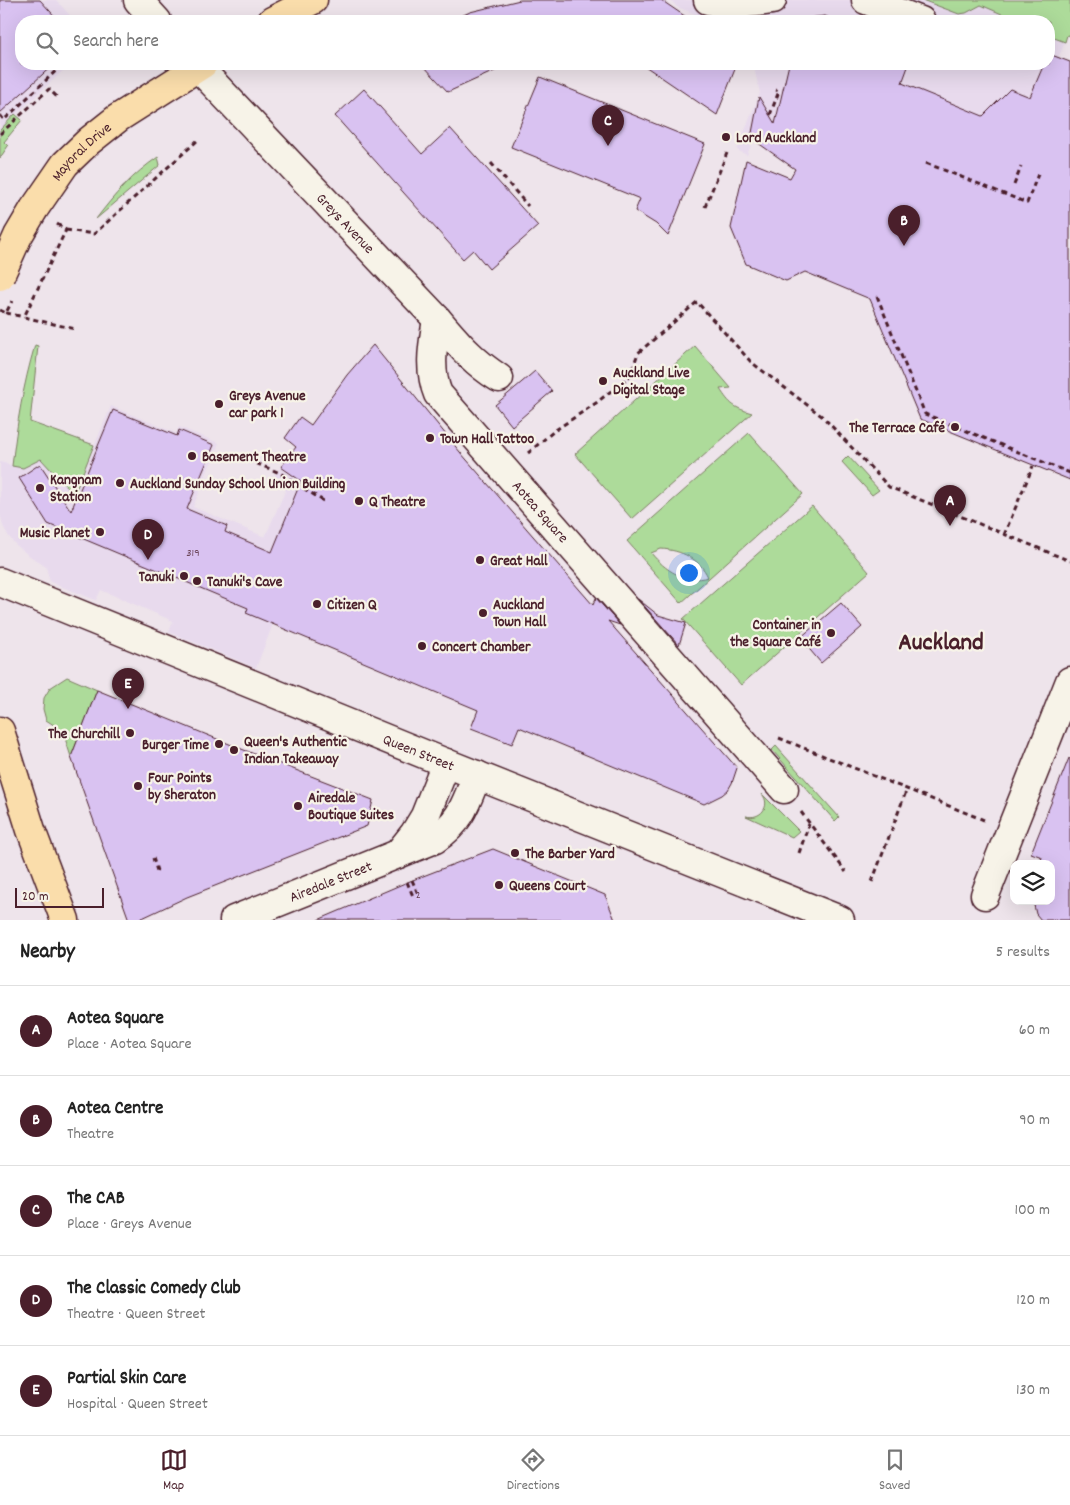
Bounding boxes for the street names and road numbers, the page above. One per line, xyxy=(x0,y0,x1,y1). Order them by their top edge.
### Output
street label: Mayoral Drive xyxy=(47,118,118,186)
street label: Greys Avenue xyxy=(310,189,379,260)
street label: Aotea Square xyxy=(506,477,573,549)
street label: Queen Street xyxy=(379,729,457,778)
street label: Airedale Street xyxy=(287,856,376,910)

